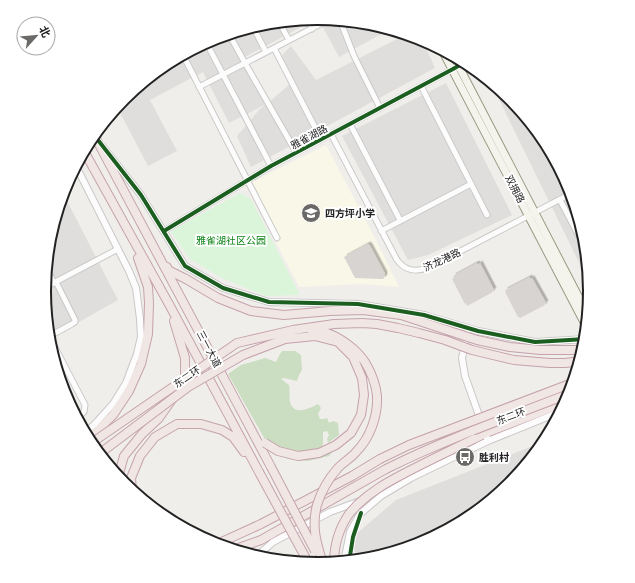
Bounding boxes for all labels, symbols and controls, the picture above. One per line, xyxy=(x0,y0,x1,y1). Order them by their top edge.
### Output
north arrow xyxy=(16,16,56,56)
text: 北 xyxy=(36,23,54,40)
street label: 雅雀湖路 xyxy=(288,122,330,152)
street label: 双拥路 xyxy=(502,173,528,205)
school or university icon: 四方坪小学 xyxy=(300,202,322,224)
place label: 四方坪小学 xyxy=(325,207,375,220)
park label: 雅雀湖社区公园 xyxy=(196,234,266,247)
street label: 济龙港路 xyxy=(421,246,463,274)
street label: 三一大道 xyxy=(194,328,224,370)
street label: 东二环 xyxy=(171,363,203,391)
street label: 东二环 xyxy=(495,405,527,427)
bus stop icon: 胜利村 xyxy=(454,446,476,468)
place label: 胜利村 xyxy=(479,451,509,464)

